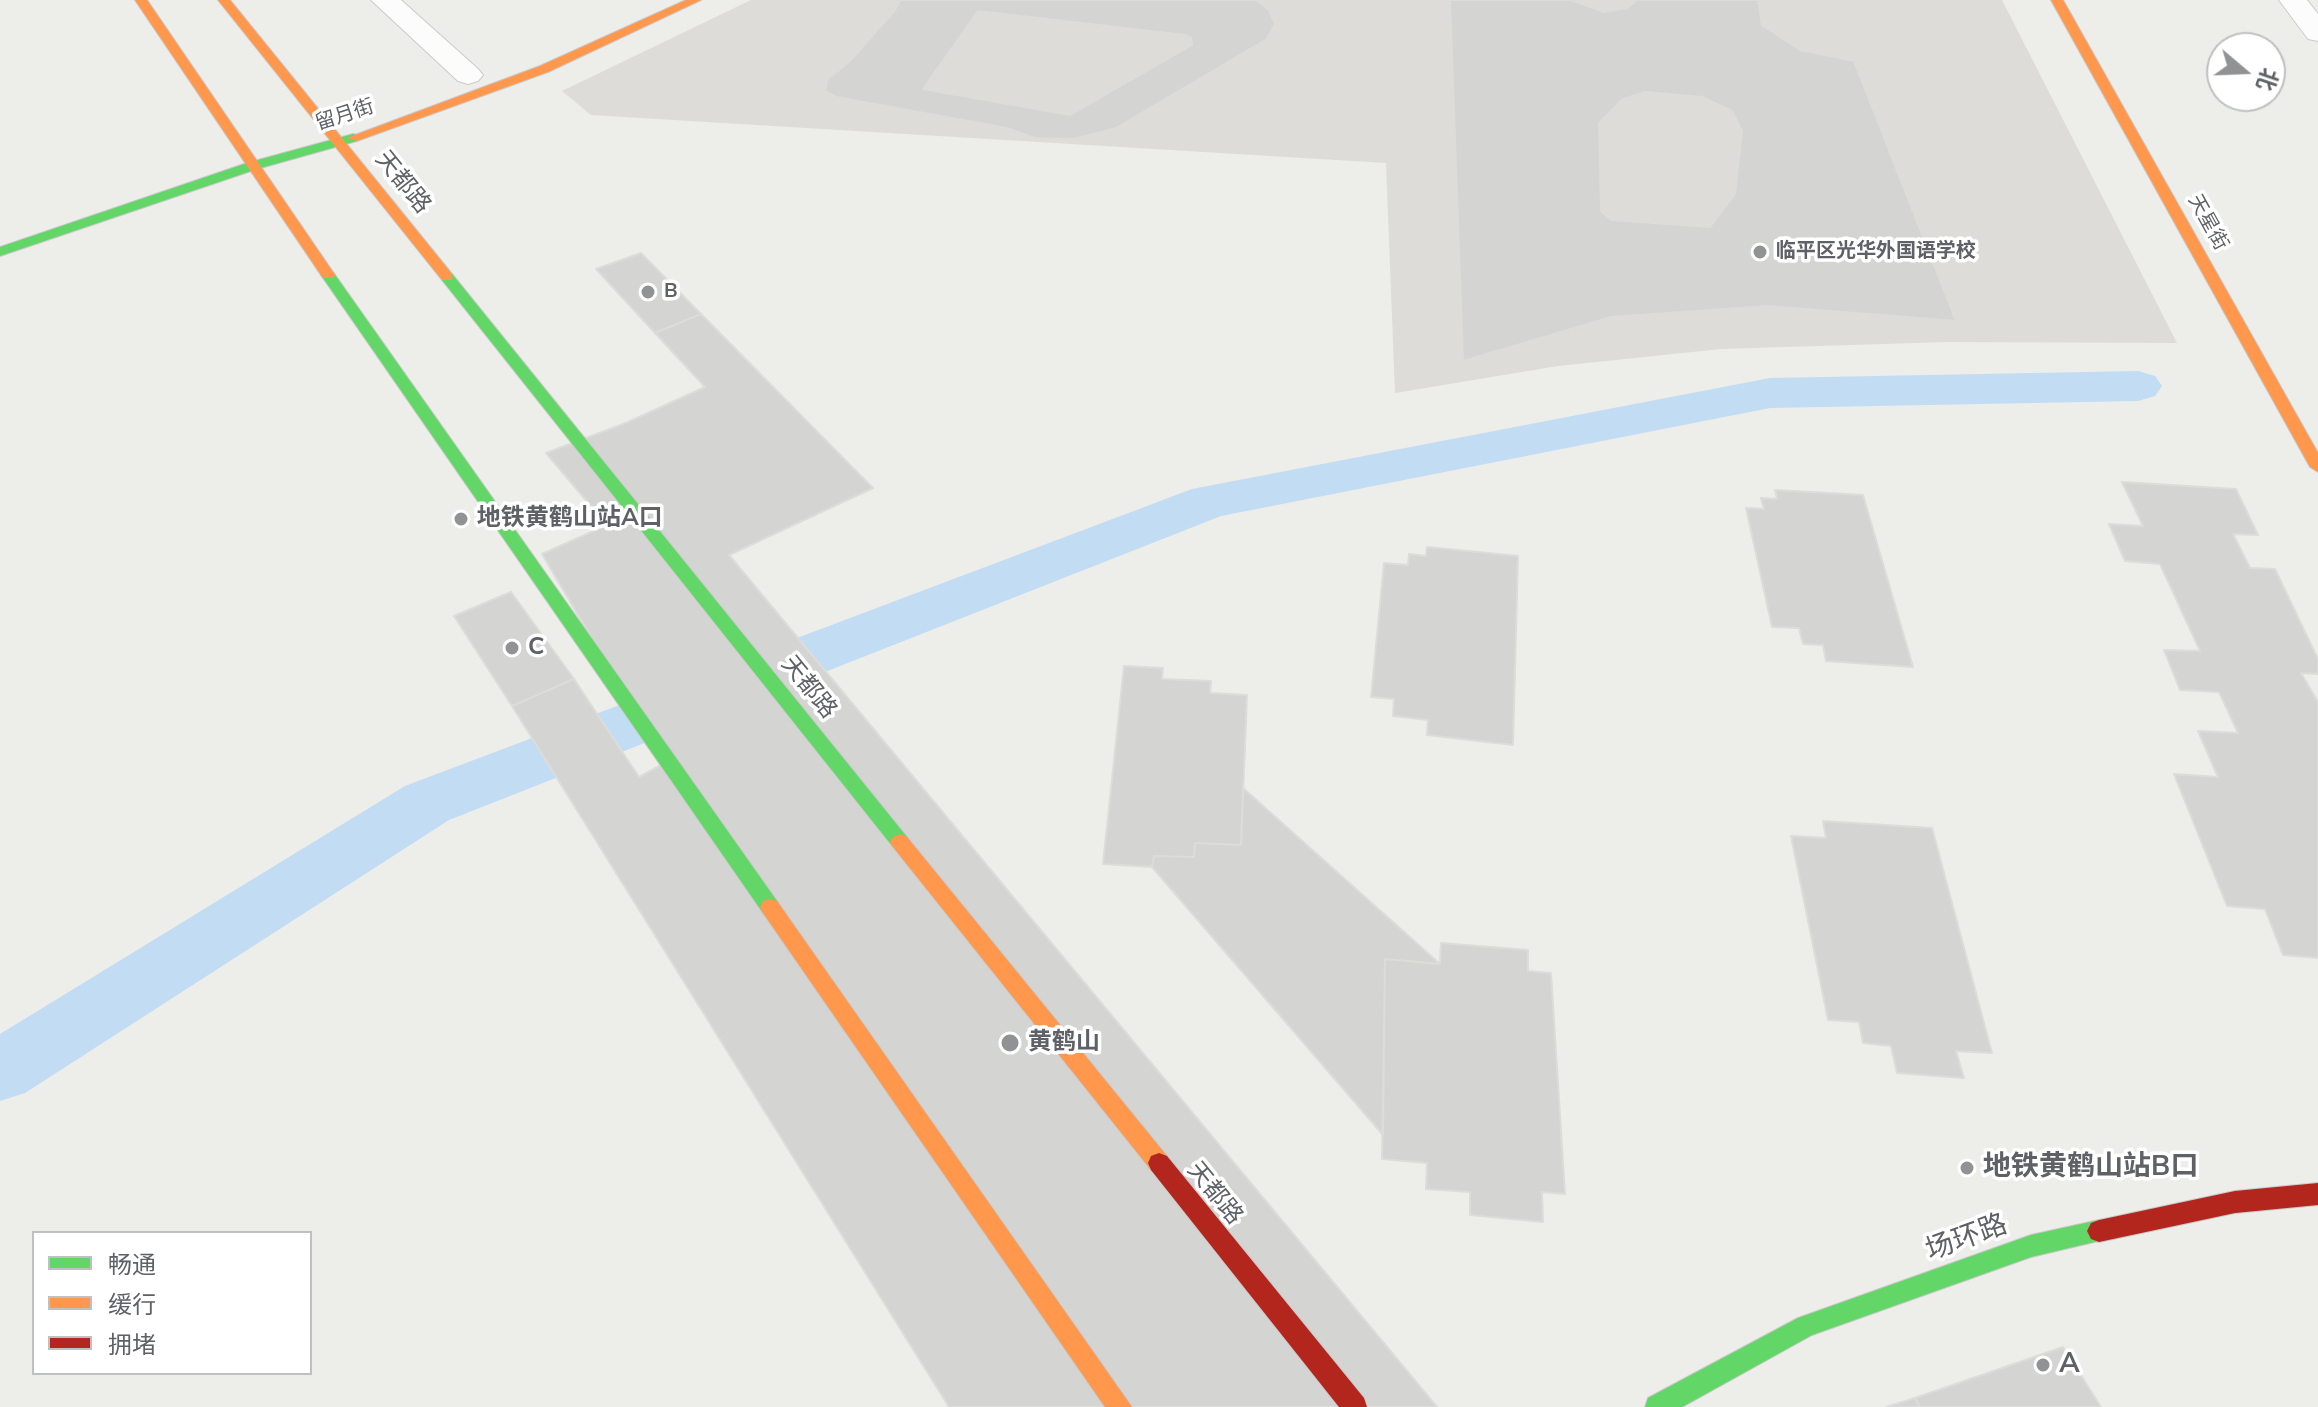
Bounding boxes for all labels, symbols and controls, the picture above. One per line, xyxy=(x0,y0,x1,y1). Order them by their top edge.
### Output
north arrow xyxy=(2206,32,2286,112)
text: 北 xyxy=(2249,64,2285,94)
street label: 留月街 xyxy=(313,95,377,137)
street label: 天都路 xyxy=(368,146,436,220)
street label: 天星街 xyxy=(2182,191,2232,255)
place label: 临平区光华外国语学校 xyxy=(1776,240,1976,264)
marker: 临平区光华外国语学校 xyxy=(1751,243,1769,261)
place label: B xyxy=(664,280,678,304)
marker: B xyxy=(639,283,657,301)
place label: 地铁黄鹤山站A口 xyxy=(477,505,663,533)
marker: 地铁黄鹤山站A口 xyxy=(452,510,470,528)
place label: C xyxy=(528,634,544,662)
marker: C xyxy=(503,639,521,657)
street label: 天都路 xyxy=(774,651,842,725)
place label: 黄鹤山 xyxy=(1028,1029,1100,1057)
marker: 黄鹤山 xyxy=(999,1032,1021,1054)
place label: 地铁黄鹤山站B口 xyxy=(1983,1151,2198,1185)
street label: 天都路 xyxy=(1180,1157,1248,1231)
marker: 地铁黄鹤山站B口 xyxy=(1958,1159,1976,1177)
street label: 场环路 xyxy=(1922,1209,2012,1269)
legend xyxy=(32,1231,312,1375)
text: 畅通 xyxy=(108,1249,156,1281)
text: 缓行 xyxy=(108,1289,156,1321)
text: 拥堵 xyxy=(108,1329,156,1361)
place label: A xyxy=(2059,1348,2080,1382)
marker: A xyxy=(2034,1356,2052,1374)

